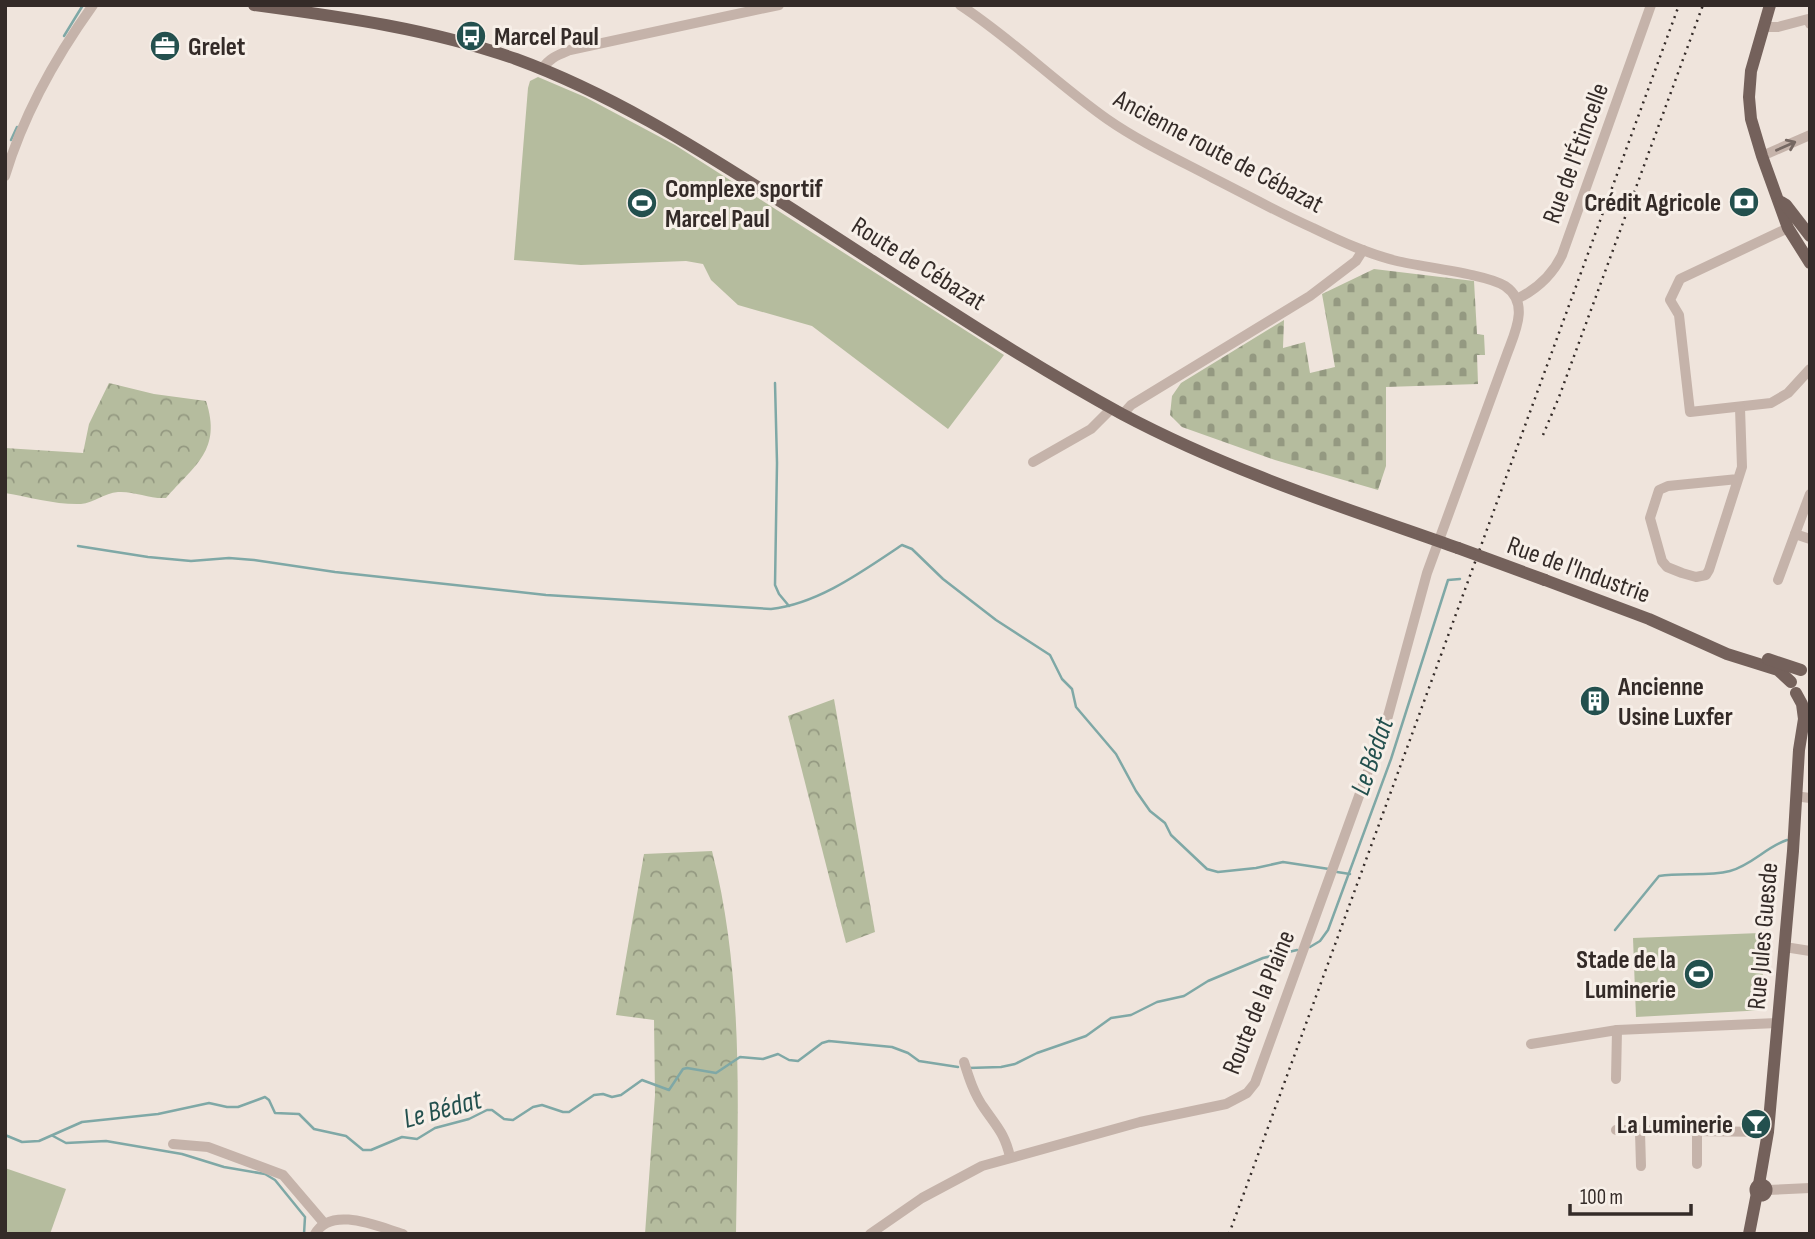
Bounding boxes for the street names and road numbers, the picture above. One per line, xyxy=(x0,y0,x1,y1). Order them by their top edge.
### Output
street label: Rue de l'Étincelle xyxy=(1537,79,1616,228)
street label: Ancienne route de Cébazat xyxy=(1107,84,1328,221)
street label: Route de Cébazat xyxy=(846,211,991,318)
street label: Rue de l'Industrie xyxy=(1503,530,1654,611)
street label: Rue Jules Guesde xyxy=(1742,861,1785,1011)
street label: Route de la Plaine xyxy=(1216,926,1302,1079)

